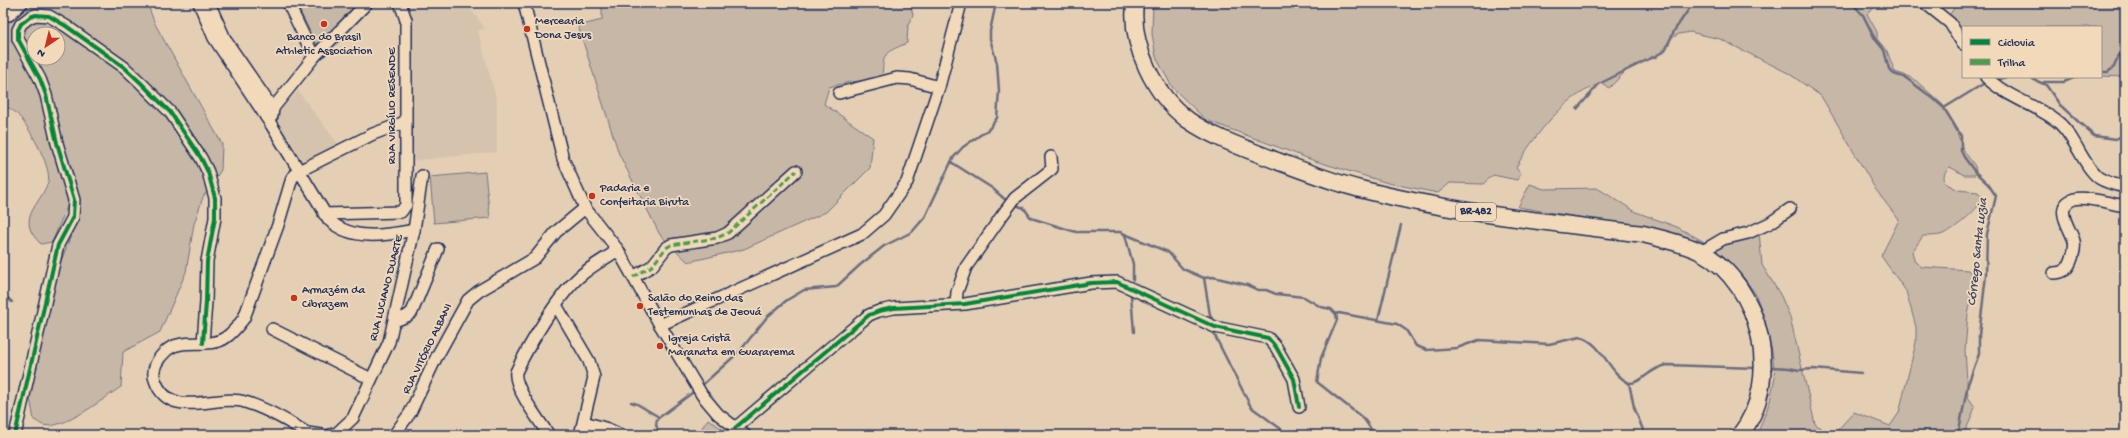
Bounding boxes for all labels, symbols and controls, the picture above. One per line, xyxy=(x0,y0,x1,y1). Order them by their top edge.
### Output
place label: Mercearia Dona Jesus xyxy=(534,15,592,43)
marker: Banco do Brasil Athletic Association xyxy=(319,19,329,29)
marker: Mercearia Dona Jesus xyxy=(522,24,532,34)
north arrow xyxy=(26,26,66,66)
legend xyxy=(1962,26,2102,78)
place label: Banco do Brasil Athletic Association xyxy=(276,31,373,59)
text: Ciclovia xyxy=(1998,37,2035,51)
text: N xyxy=(35,46,48,60)
street label: RUA VIRGÍLIO RESENDE xyxy=(386,47,400,164)
text: Trilha xyxy=(1997,57,2026,71)
place label: Padaria e Confeitaria Biruta xyxy=(599,182,689,210)
marker: Padaria e Confeitaria Biruta xyxy=(587,191,597,201)
water label: Córrego Santa Luzia xyxy=(1965,196,1991,307)
road number: BR-482 xyxy=(1456,203,1496,221)
street label: RUA LUCIANO DUARTE xyxy=(367,233,407,343)
place label: Armazém da Cibrazem xyxy=(302,284,365,312)
place label: Salão do Reino das Testemunhas de Jeová xyxy=(647,292,762,320)
marker: Armazém da Cibrazem xyxy=(289,293,299,303)
street label: RUA VITÓRIO ALBANI xyxy=(400,301,456,397)
marker: Salão do Reino das Testemunhas de Jeová xyxy=(635,301,645,311)
place label: Igreja Cristã Maranata em Guararema xyxy=(668,332,795,360)
marker: Igreja Cristã Maranata em Guararema xyxy=(655,341,665,351)

